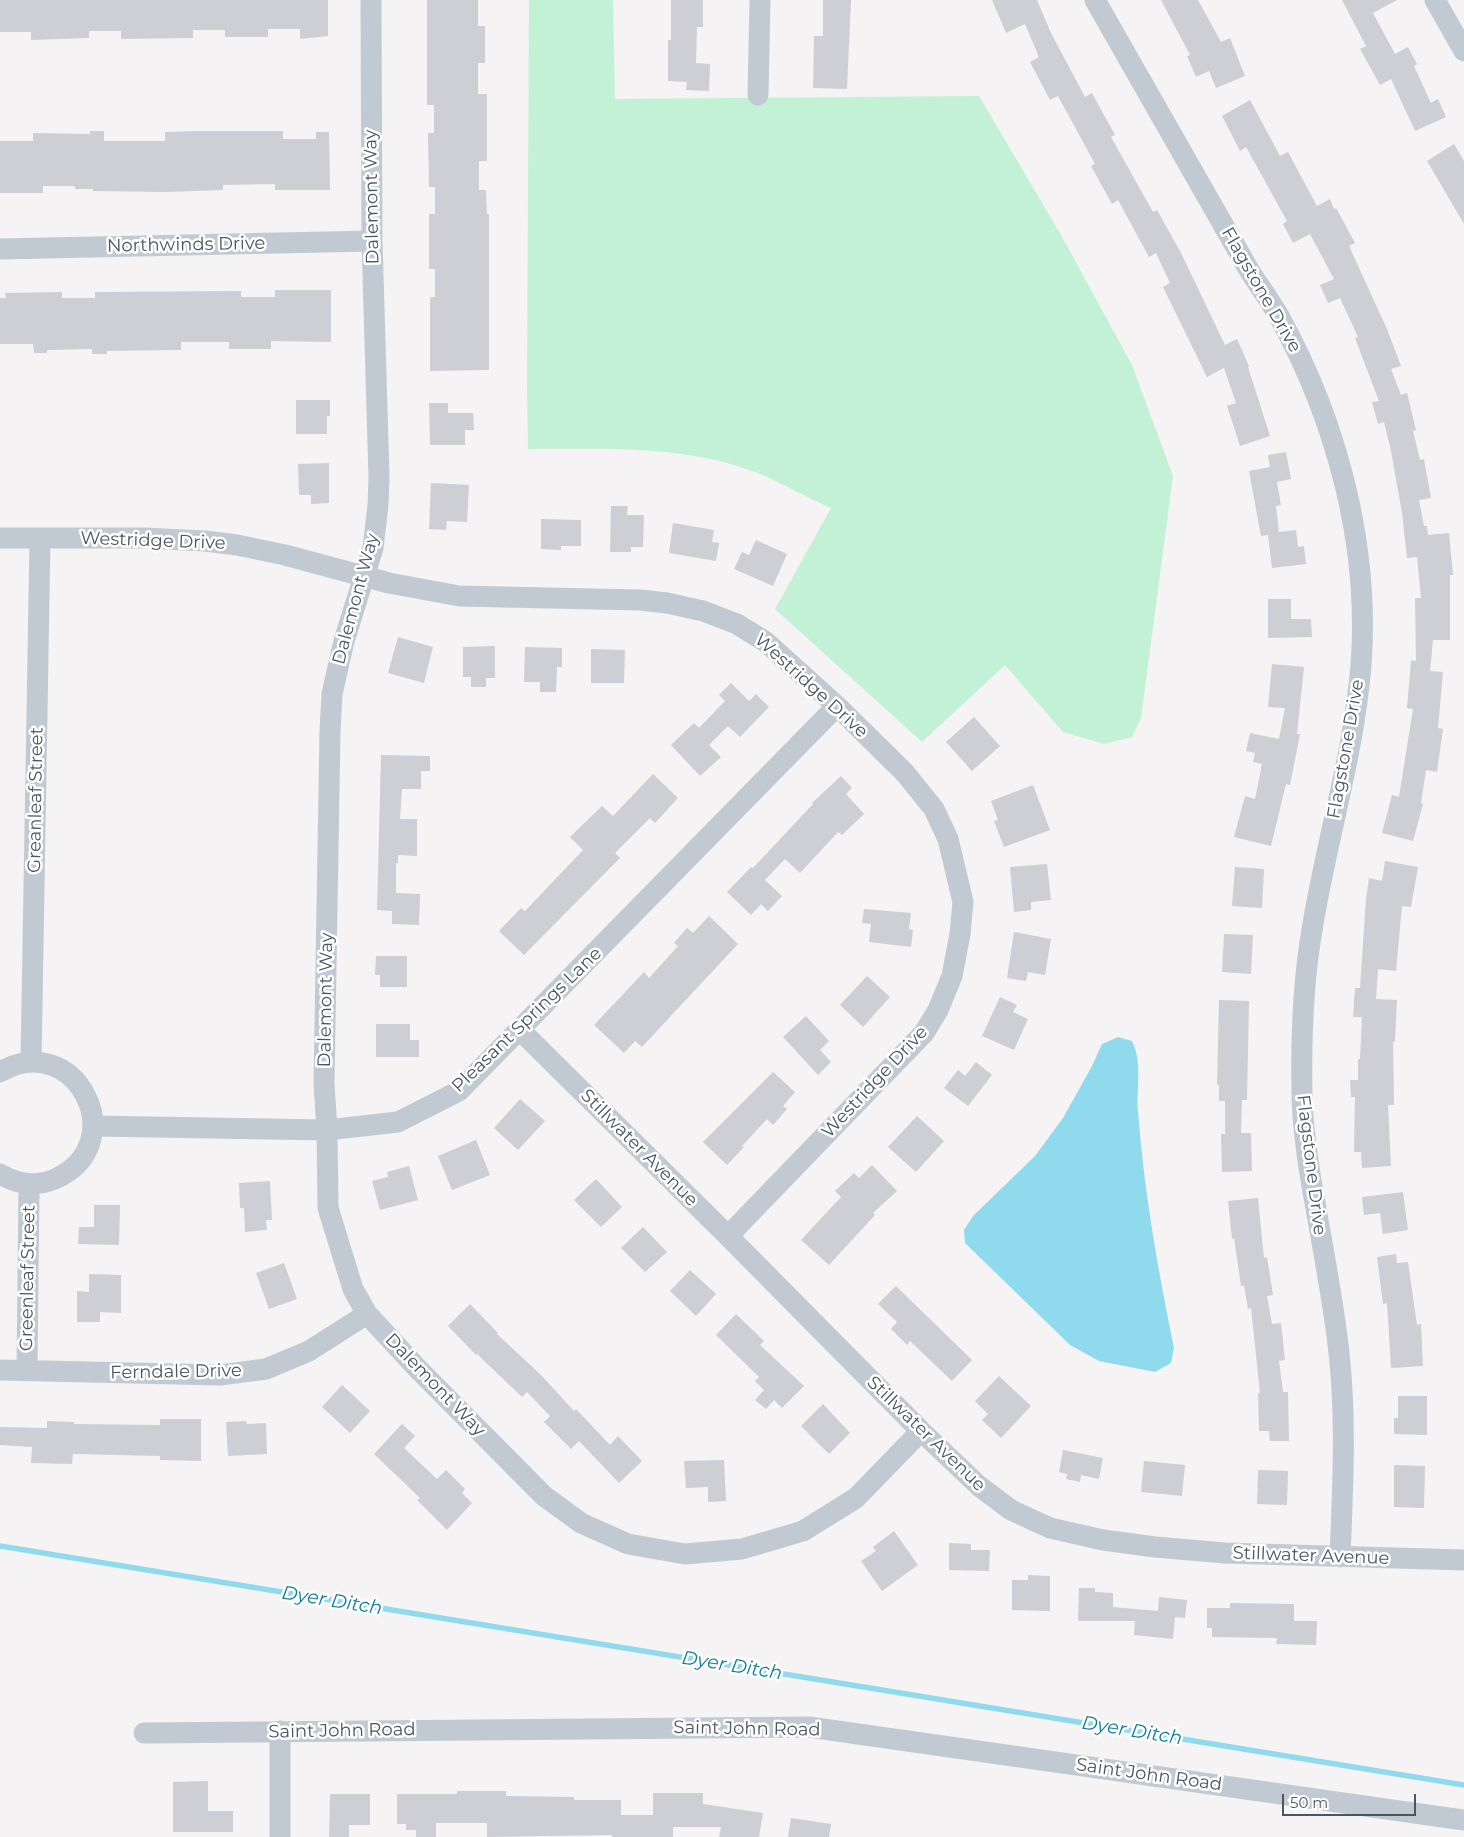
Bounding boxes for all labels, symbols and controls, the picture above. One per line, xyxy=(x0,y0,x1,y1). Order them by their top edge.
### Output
street label: Dalemont Way xyxy=(360,129,384,265)
street label: Flagstone Drive xyxy=(1216,223,1306,357)
street label: Northwinds Drive xyxy=(107,233,265,257)
street label: Westridge Drive xyxy=(80,528,226,554)
street label: Dalemont Way xyxy=(328,531,384,667)
street label: Westridge Drive xyxy=(750,629,872,743)
street label: Flagstone Drive xyxy=(1323,678,1369,820)
street label: Greanleaf Street xyxy=(24,727,48,873)
street label: Dalemont Way xyxy=(314,932,338,1068)
street label: Pleasant Springs Lane xyxy=(448,943,606,1097)
street label: Westridge Drive xyxy=(818,1022,932,1142)
street label: Stillwater Avenue xyxy=(576,1085,702,1211)
street label: Flagstone Drive xyxy=(1292,1094,1330,1236)
street label: Greenleaf Street xyxy=(16,1205,40,1351)
street label: Dalemont Way xyxy=(380,1329,490,1441)
street label: Ferndale Drive xyxy=(110,1360,242,1384)
street label: Stillwater Avenue xyxy=(862,1372,990,1496)
street label: Stillwater Avenue xyxy=(1232,1542,1390,1570)
water label: Dyer Ditch xyxy=(280,1582,384,1620)
water label: Dyer Ditch xyxy=(680,1647,784,1685)
water label: Dyer Ditch xyxy=(1080,1712,1184,1750)
street label: Saint John Road xyxy=(673,1717,821,1741)
street label: Saint John Road xyxy=(268,1719,416,1743)
street label: Saint John Road xyxy=(1075,1754,1223,1796)
scale bar xyxy=(1284,1784,1418,1816)
text: 50 m xyxy=(1290,1793,1328,1812)

